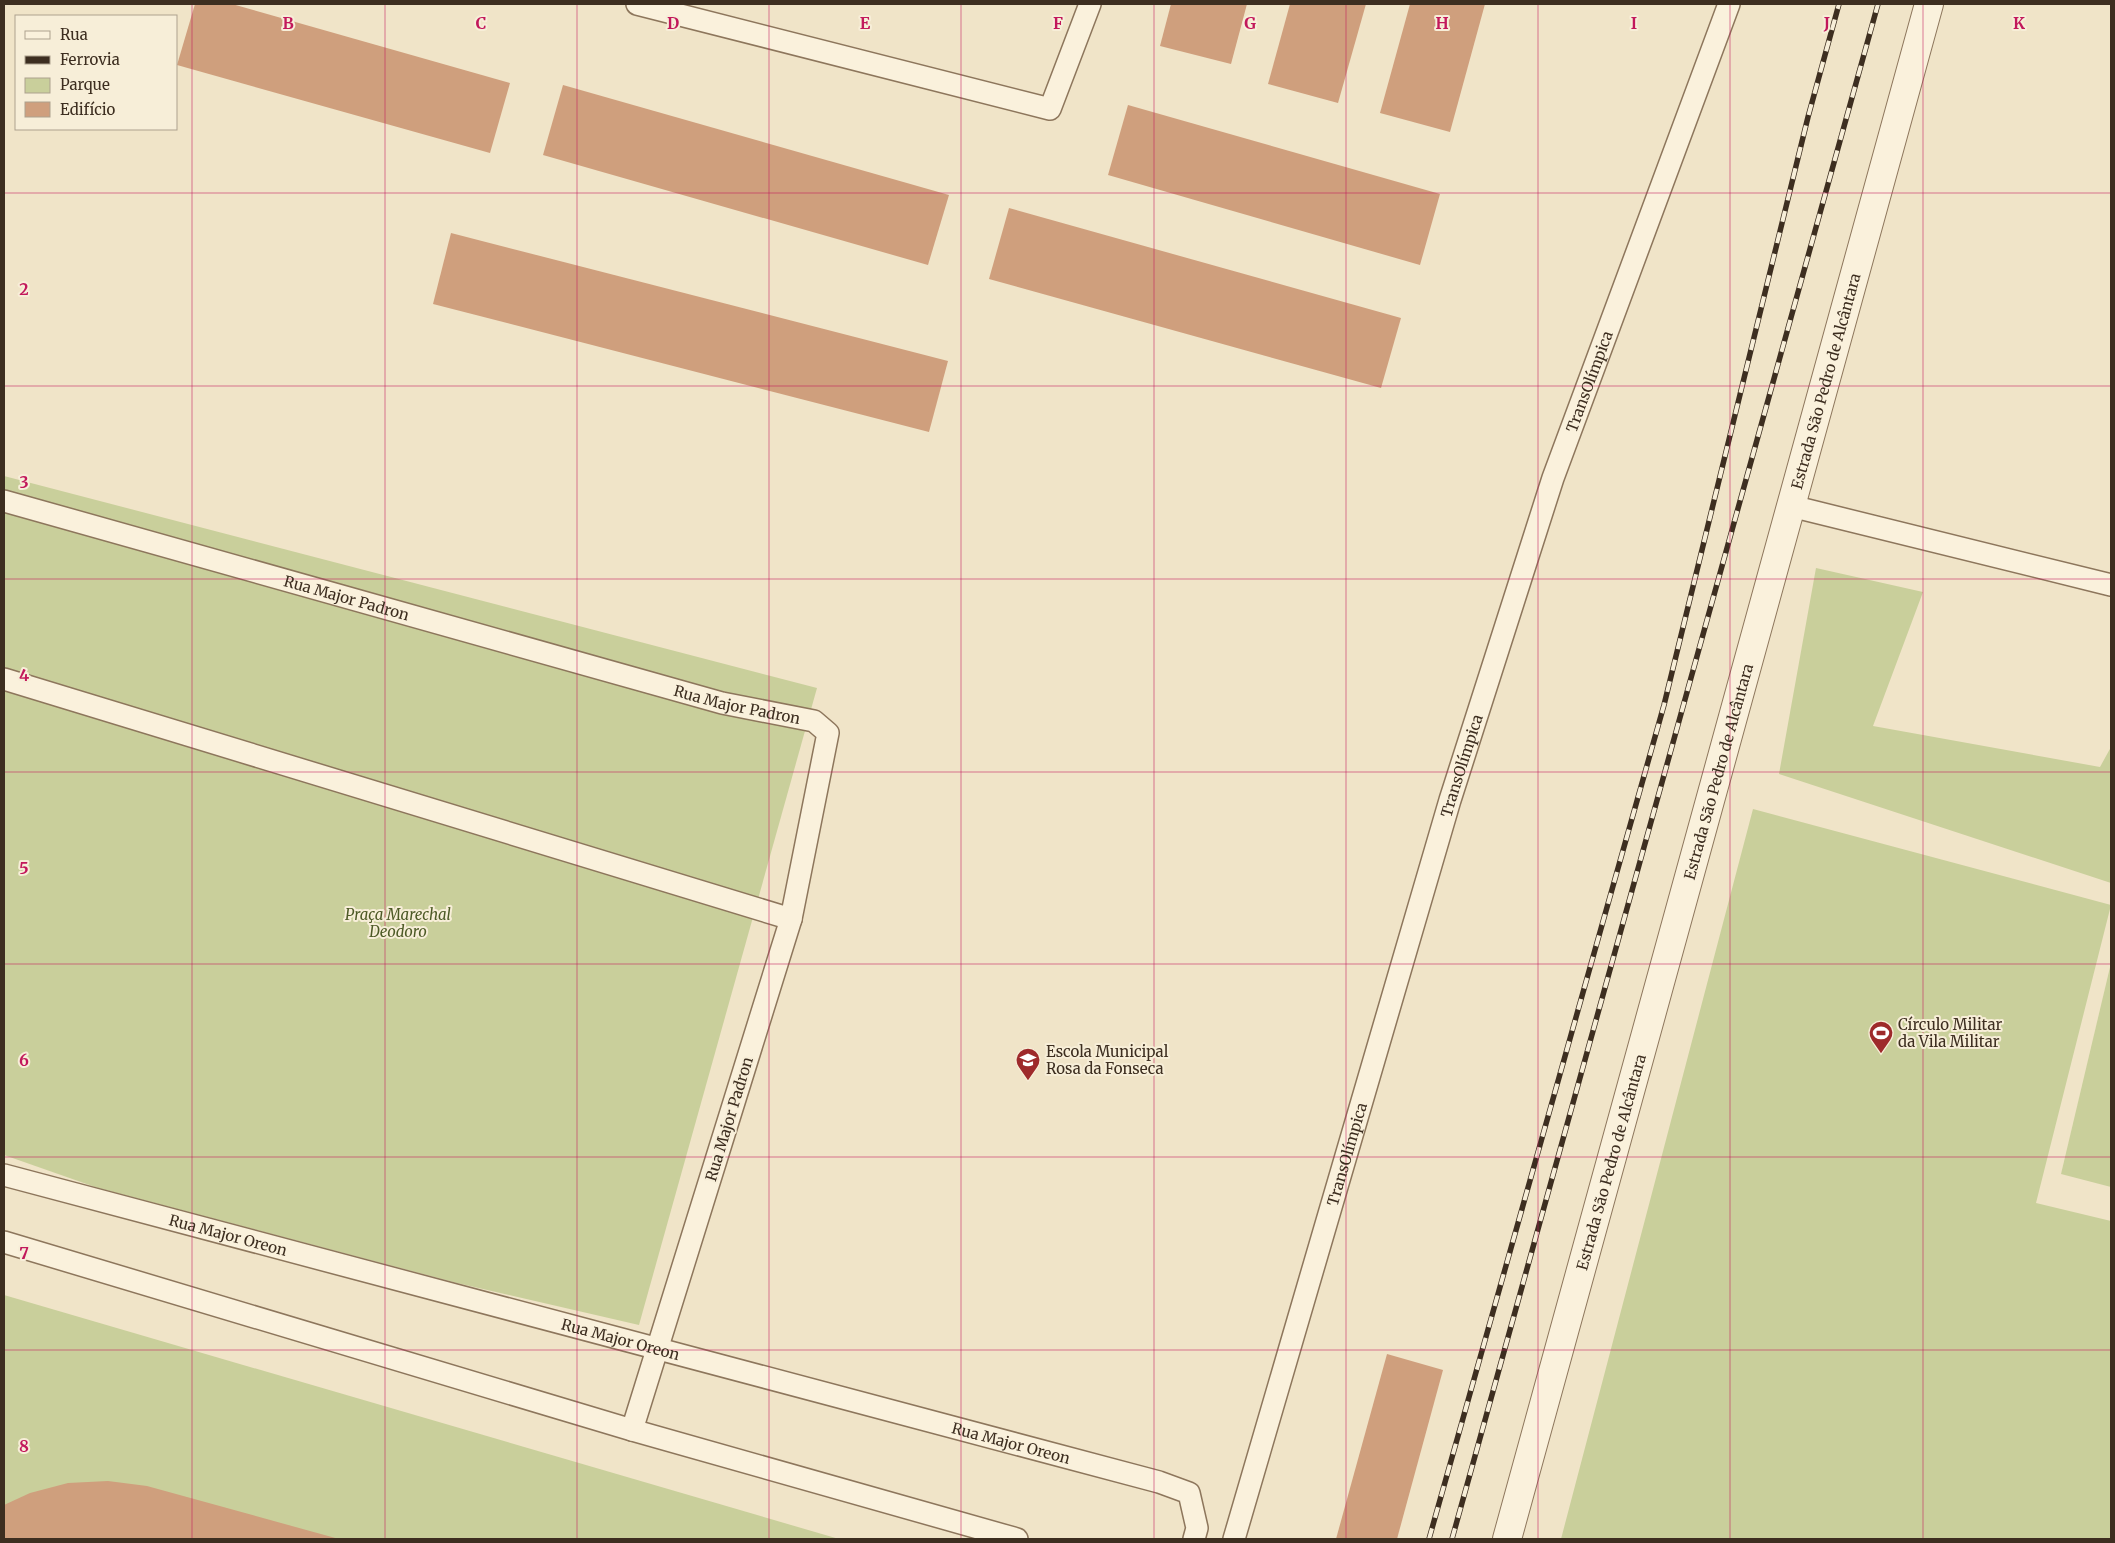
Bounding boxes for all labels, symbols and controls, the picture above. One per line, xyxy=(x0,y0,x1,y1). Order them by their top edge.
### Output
text: B xyxy=(282,13,294,33)
text: C xyxy=(476,13,486,33)
text: D xyxy=(667,13,679,33)
text: E xyxy=(860,13,871,33)
text: F xyxy=(1053,13,1063,33)
text: G xyxy=(1244,13,1256,33)
text: H xyxy=(1435,13,1449,33)
text: I xyxy=(1631,13,1637,33)
text: J xyxy=(1823,13,1830,33)
text: K xyxy=(2013,13,2025,33)
legend xyxy=(15,15,178,130)
text: Rua xyxy=(60,25,88,44)
text: Ferrovia xyxy=(60,50,120,69)
text: Parque xyxy=(60,75,110,94)
text: Edifício xyxy=(60,100,116,119)
street label: Estrada São Pedro de Alcântara xyxy=(1787,271,1864,491)
text: 2 xyxy=(19,279,29,299)
street label: TransOlímpica xyxy=(1561,328,1616,435)
text: 3 xyxy=(19,472,29,492)
street label: Rua Major Padron xyxy=(282,571,412,624)
street label: Estrada São Pedro de Alcântara xyxy=(1679,661,1757,882)
text: 4 xyxy=(19,665,29,685)
street label: Rua Major Padron xyxy=(672,680,802,728)
street label: TransOlímpica xyxy=(1436,712,1486,819)
text: 5 xyxy=(19,858,29,878)
park label: Praça Marechal Deodoro xyxy=(345,905,451,941)
place label: Círculo Militar da Vila Militar xyxy=(1898,1015,2003,1051)
sports icon: Círculo Militar da Vila Militar xyxy=(1868,1020,1894,1054)
place label: Escola Municipal Rosa da Fonseca xyxy=(1046,1042,1169,1078)
school or university icon: Escola Municipal Rosa da Fonseca xyxy=(1015,1047,1041,1081)
text: 6 xyxy=(19,1050,29,1070)
street label: Estrada São Pedro de Alcântara xyxy=(1572,1052,1649,1272)
street label: Rua Major Padron xyxy=(701,1054,757,1184)
street label: TransOlímpica xyxy=(1322,1100,1371,1208)
street label: Rua Major Oreon xyxy=(167,1210,289,1259)
text: 7 xyxy=(19,1243,29,1263)
street label: Rua Major Oreon xyxy=(559,1314,682,1364)
street label: Rua Major Oreon xyxy=(950,1418,1072,1467)
text: 8 xyxy=(19,1436,29,1456)

